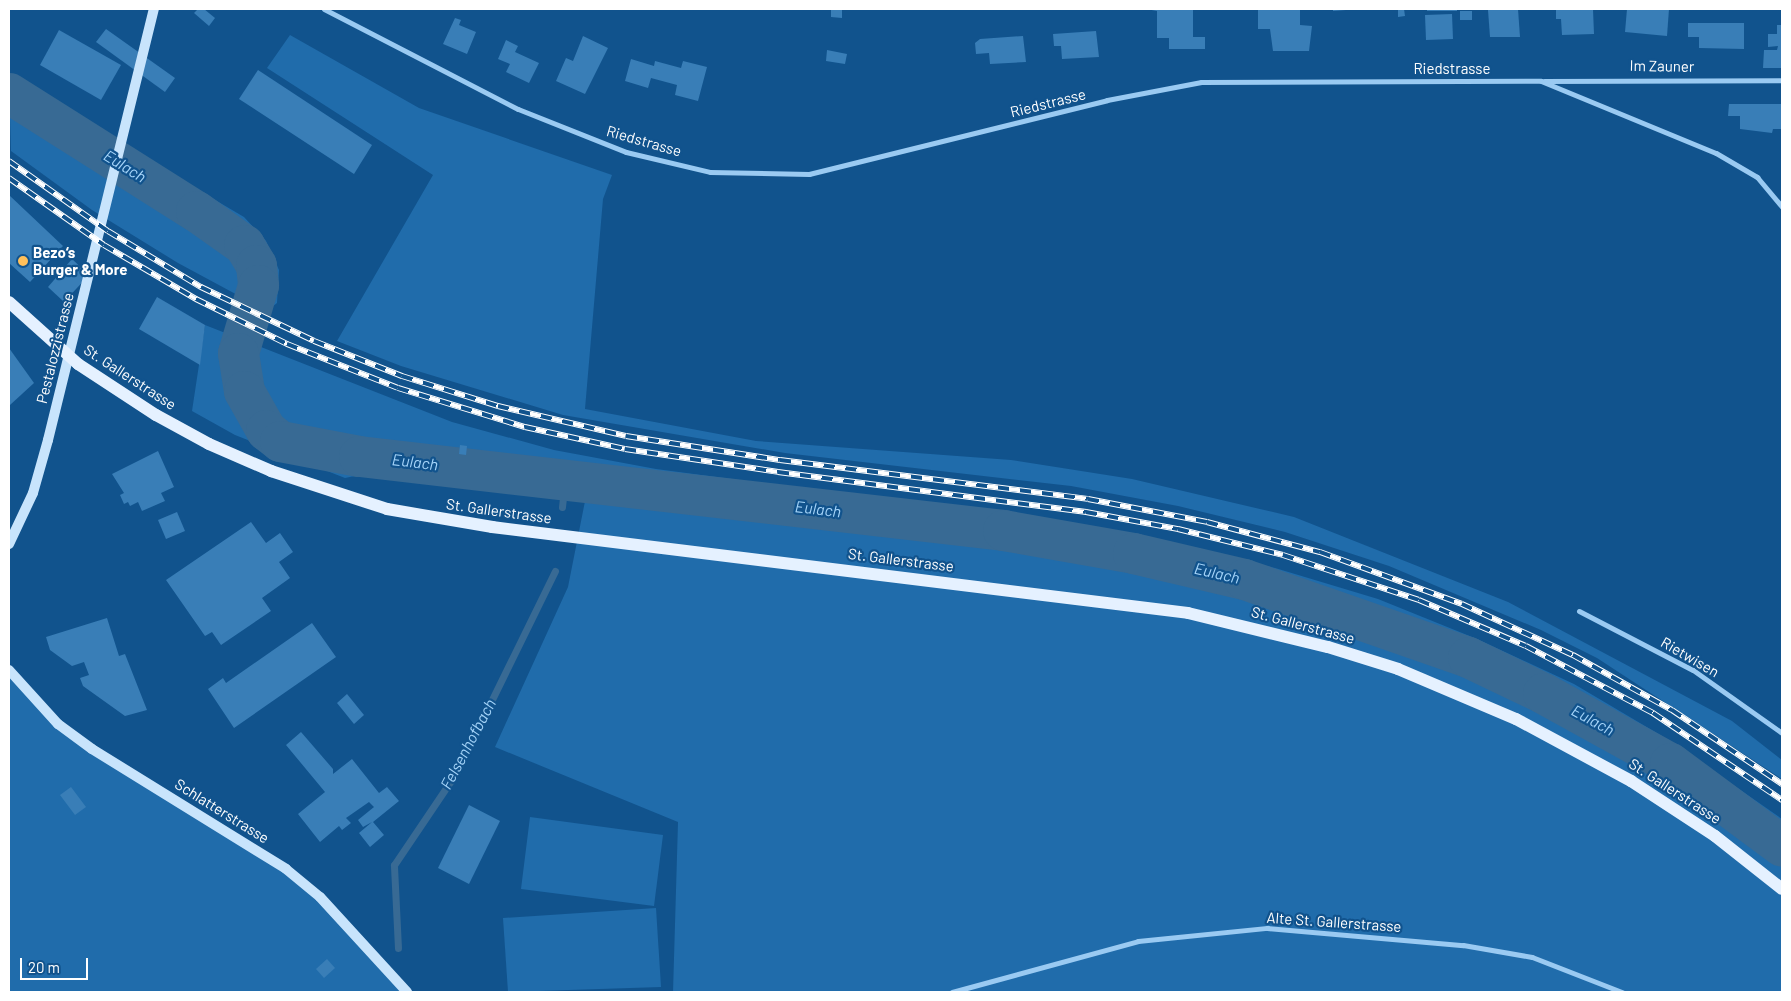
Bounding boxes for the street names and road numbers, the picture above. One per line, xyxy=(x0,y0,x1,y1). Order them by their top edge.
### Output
street label: Im Zauner xyxy=(1630,56,1694,76)
street label: Riedstrasse xyxy=(1413,60,1491,78)
street label: Riedstrasse xyxy=(1008,85,1088,121)
street label: Riedstrasse xyxy=(604,122,684,160)
street label: Pestalozzistrasse xyxy=(33,291,77,405)
street label: St. Gallerstrasse xyxy=(80,340,180,414)
street label: St. Gallerstrasse xyxy=(445,495,553,527)
street label: St. Gallerstrasse xyxy=(847,545,955,575)
street label: St. Gallerstrasse xyxy=(1249,603,1357,647)
street label: Rietwisen xyxy=(1658,633,1722,681)
street label: St. Gallerstrasse xyxy=(1625,754,1725,828)
street label: Schlatterstrasse xyxy=(172,775,272,847)
street label: Alte St. Gallerstrasse xyxy=(1266,908,1402,936)

